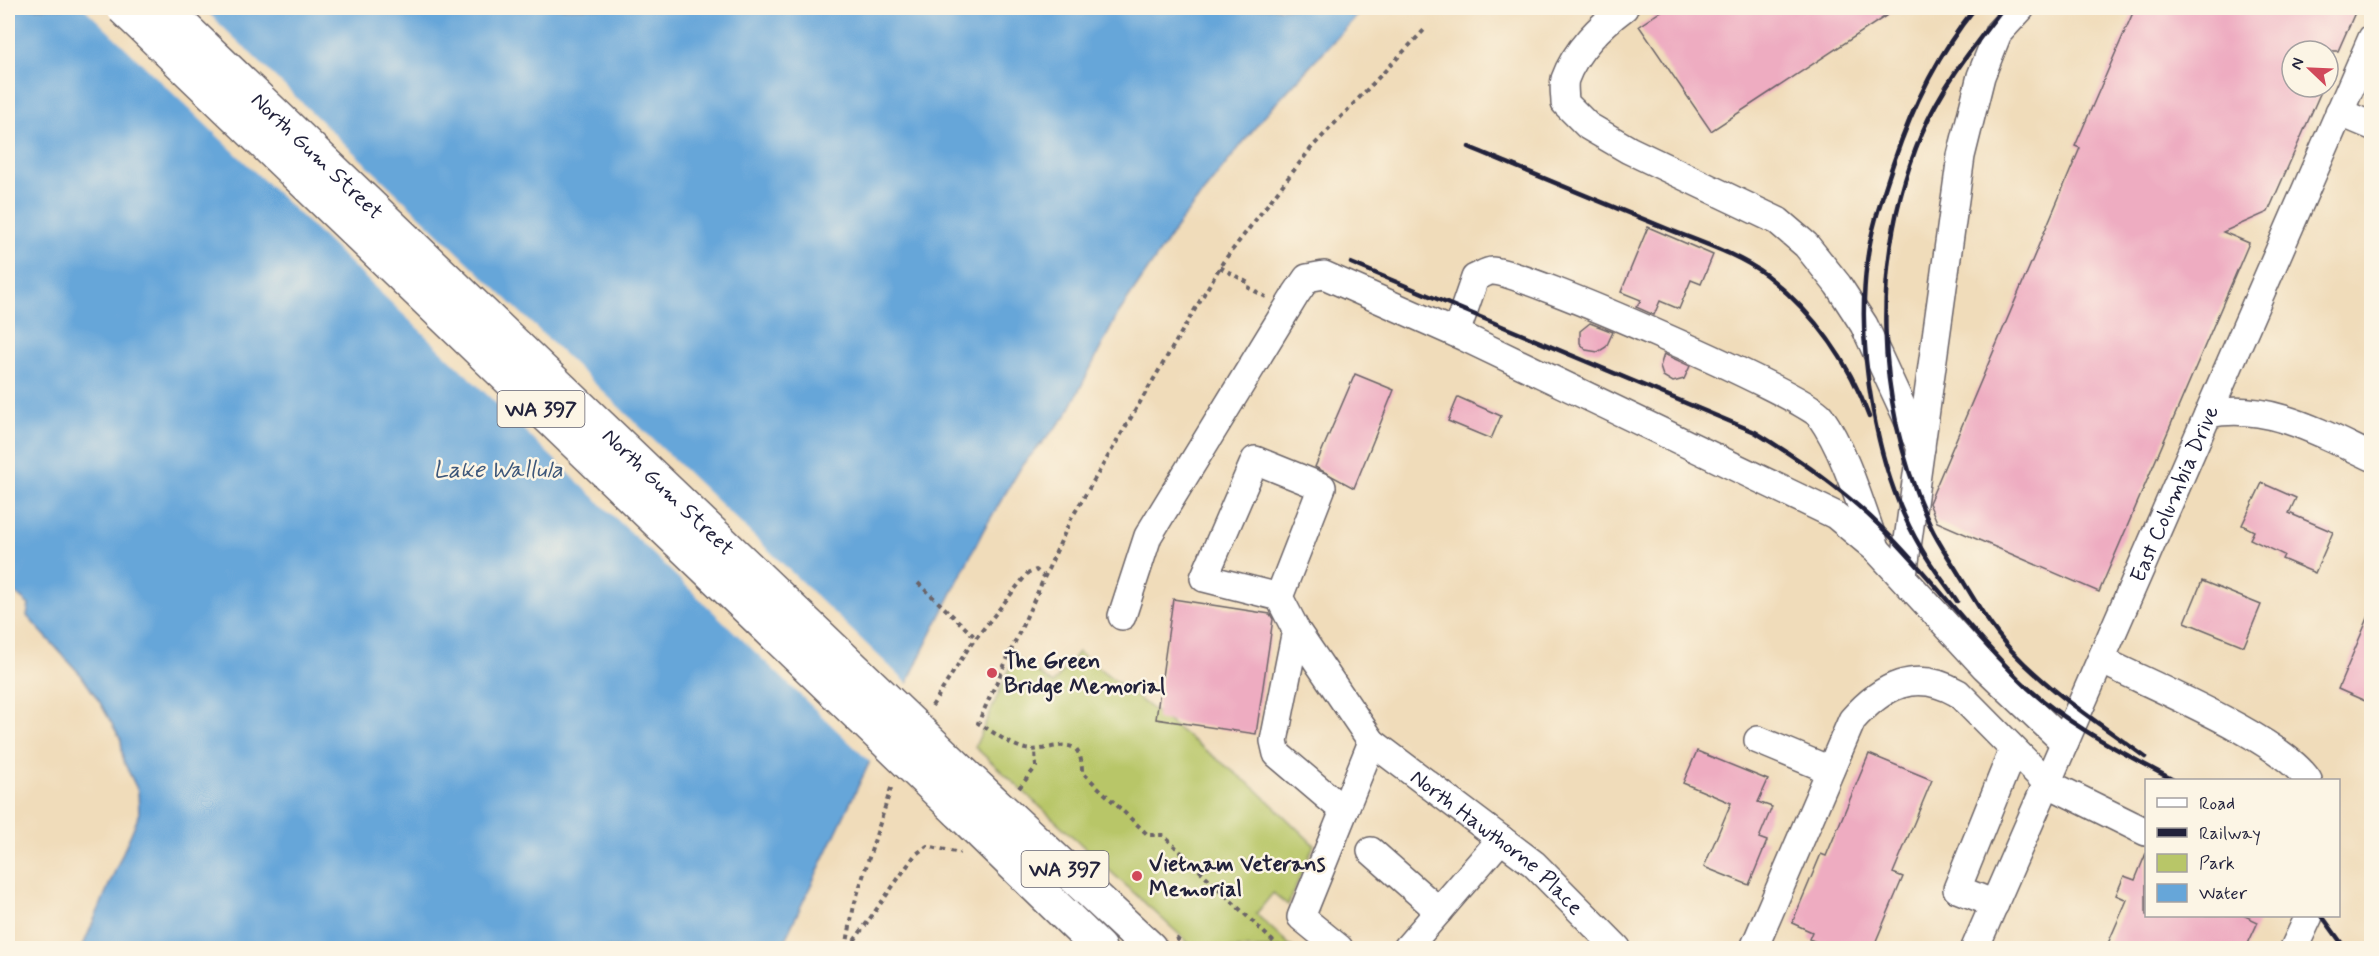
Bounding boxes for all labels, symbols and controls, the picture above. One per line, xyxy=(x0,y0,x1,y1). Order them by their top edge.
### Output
north arrow xyxy=(2280,39,2340,99)
text: N xyxy=(2286,55,2309,73)
street label: North Gum Street xyxy=(244,87,389,227)
road number: WA 397 xyxy=(498,391,584,427)
street label: East Columbia Drive xyxy=(2124,401,2226,587)
street label: North Gum Street xyxy=(595,423,740,563)
water label: Lake Wallula xyxy=(433,455,563,486)
place label: The Green Bridge Memorial xyxy=(1004,648,1166,702)
marker: The Green Bridge Memorial xyxy=(985,666,999,680)
street label: North Hawthorne Place xyxy=(1404,764,1589,922)
legend xyxy=(2145,779,2340,917)
text: Road xyxy=(2199,792,2235,816)
text: Railway xyxy=(2199,822,2261,846)
road number: WA 397 xyxy=(1022,851,1108,887)
place label: Vietnam Veterans Memorial xyxy=(1149,851,1326,904)
text: Park xyxy=(2199,852,2235,876)
marker: Vietnam Veterans Memorial xyxy=(1130,869,1144,883)
text: Water xyxy=(2199,882,2248,906)

